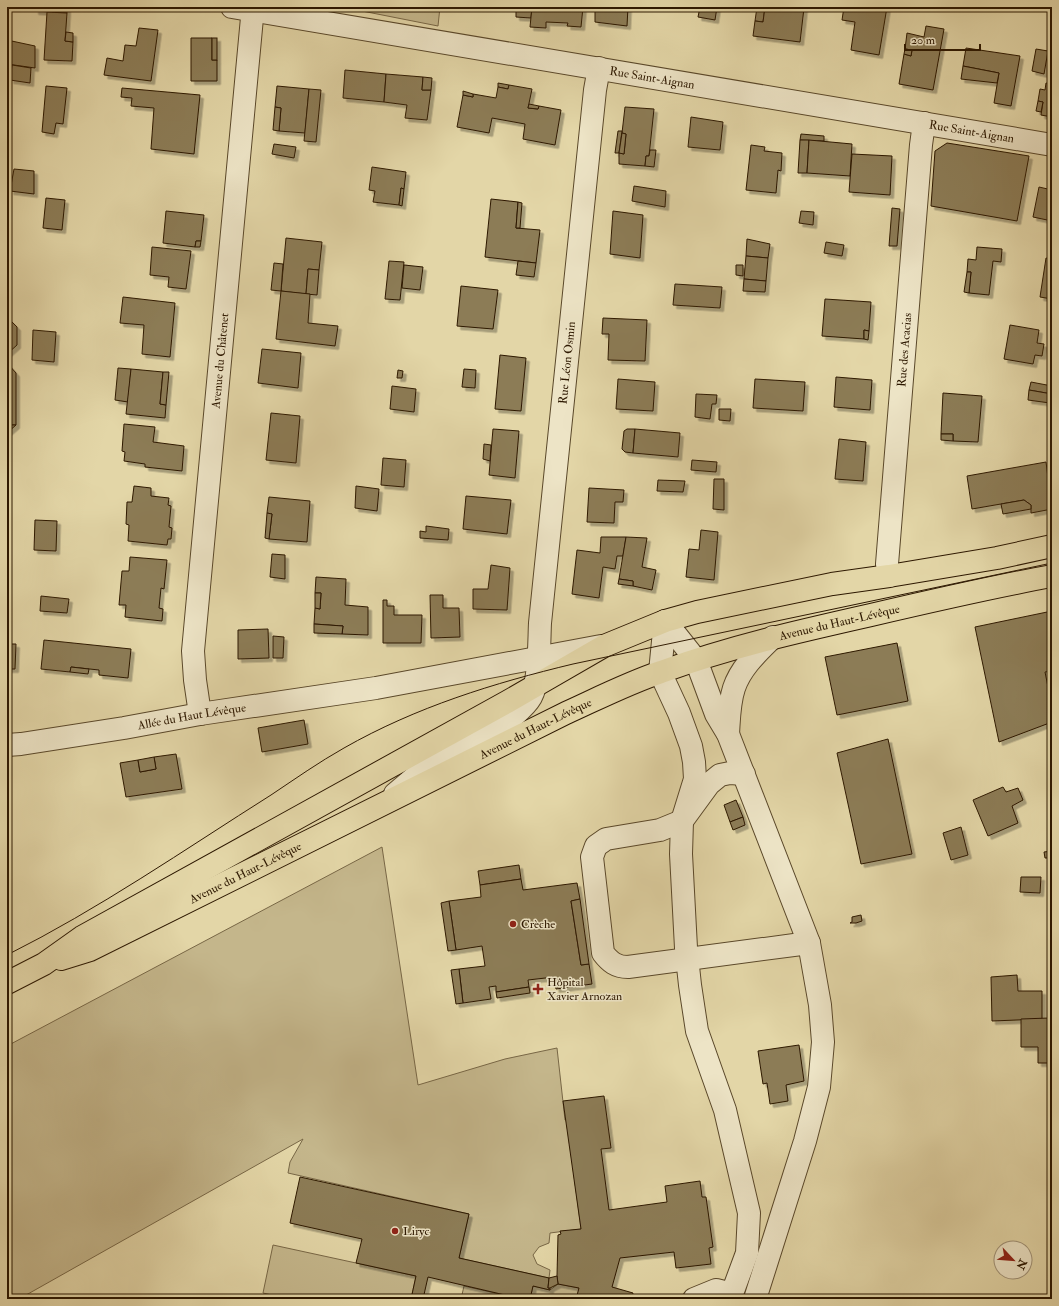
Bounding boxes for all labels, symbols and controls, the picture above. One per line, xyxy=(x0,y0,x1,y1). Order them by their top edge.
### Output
scale bar xyxy=(905,26,980,52)
text: 20 m xyxy=(911,33,936,48)
street label: Rue Saint-Aignan xyxy=(608,63,696,92)
street label: Rue Saint-Aignan xyxy=(928,117,1015,146)
street label: Avenue du Châtenet xyxy=(208,312,232,410)
street label: Rue des Acacias xyxy=(894,312,915,388)
street label: Rue Léon Osmin xyxy=(555,321,579,405)
street label: Avenue du Haut-Lévêque xyxy=(777,601,901,644)
street label: Avenue du Haut-Lévêque xyxy=(476,695,594,763)
street label: Allée du Haut Lévêque xyxy=(135,700,247,733)
street label: Avenue du Haut-Lévêque xyxy=(186,838,304,907)
place label: Crèche xyxy=(521,917,555,932)
marker: Crèche xyxy=(508,919,518,929)
place label: Hôpital Xavier Arnozan xyxy=(547,975,622,1004)
marker: Hôpital Xavier Arnozan xyxy=(532,983,544,995)
place label: Liryc xyxy=(403,1224,430,1239)
marker: Liryc xyxy=(390,1226,400,1236)
north arrow xyxy=(993,1240,1033,1280)
text: N xyxy=(1013,1256,1030,1272)

